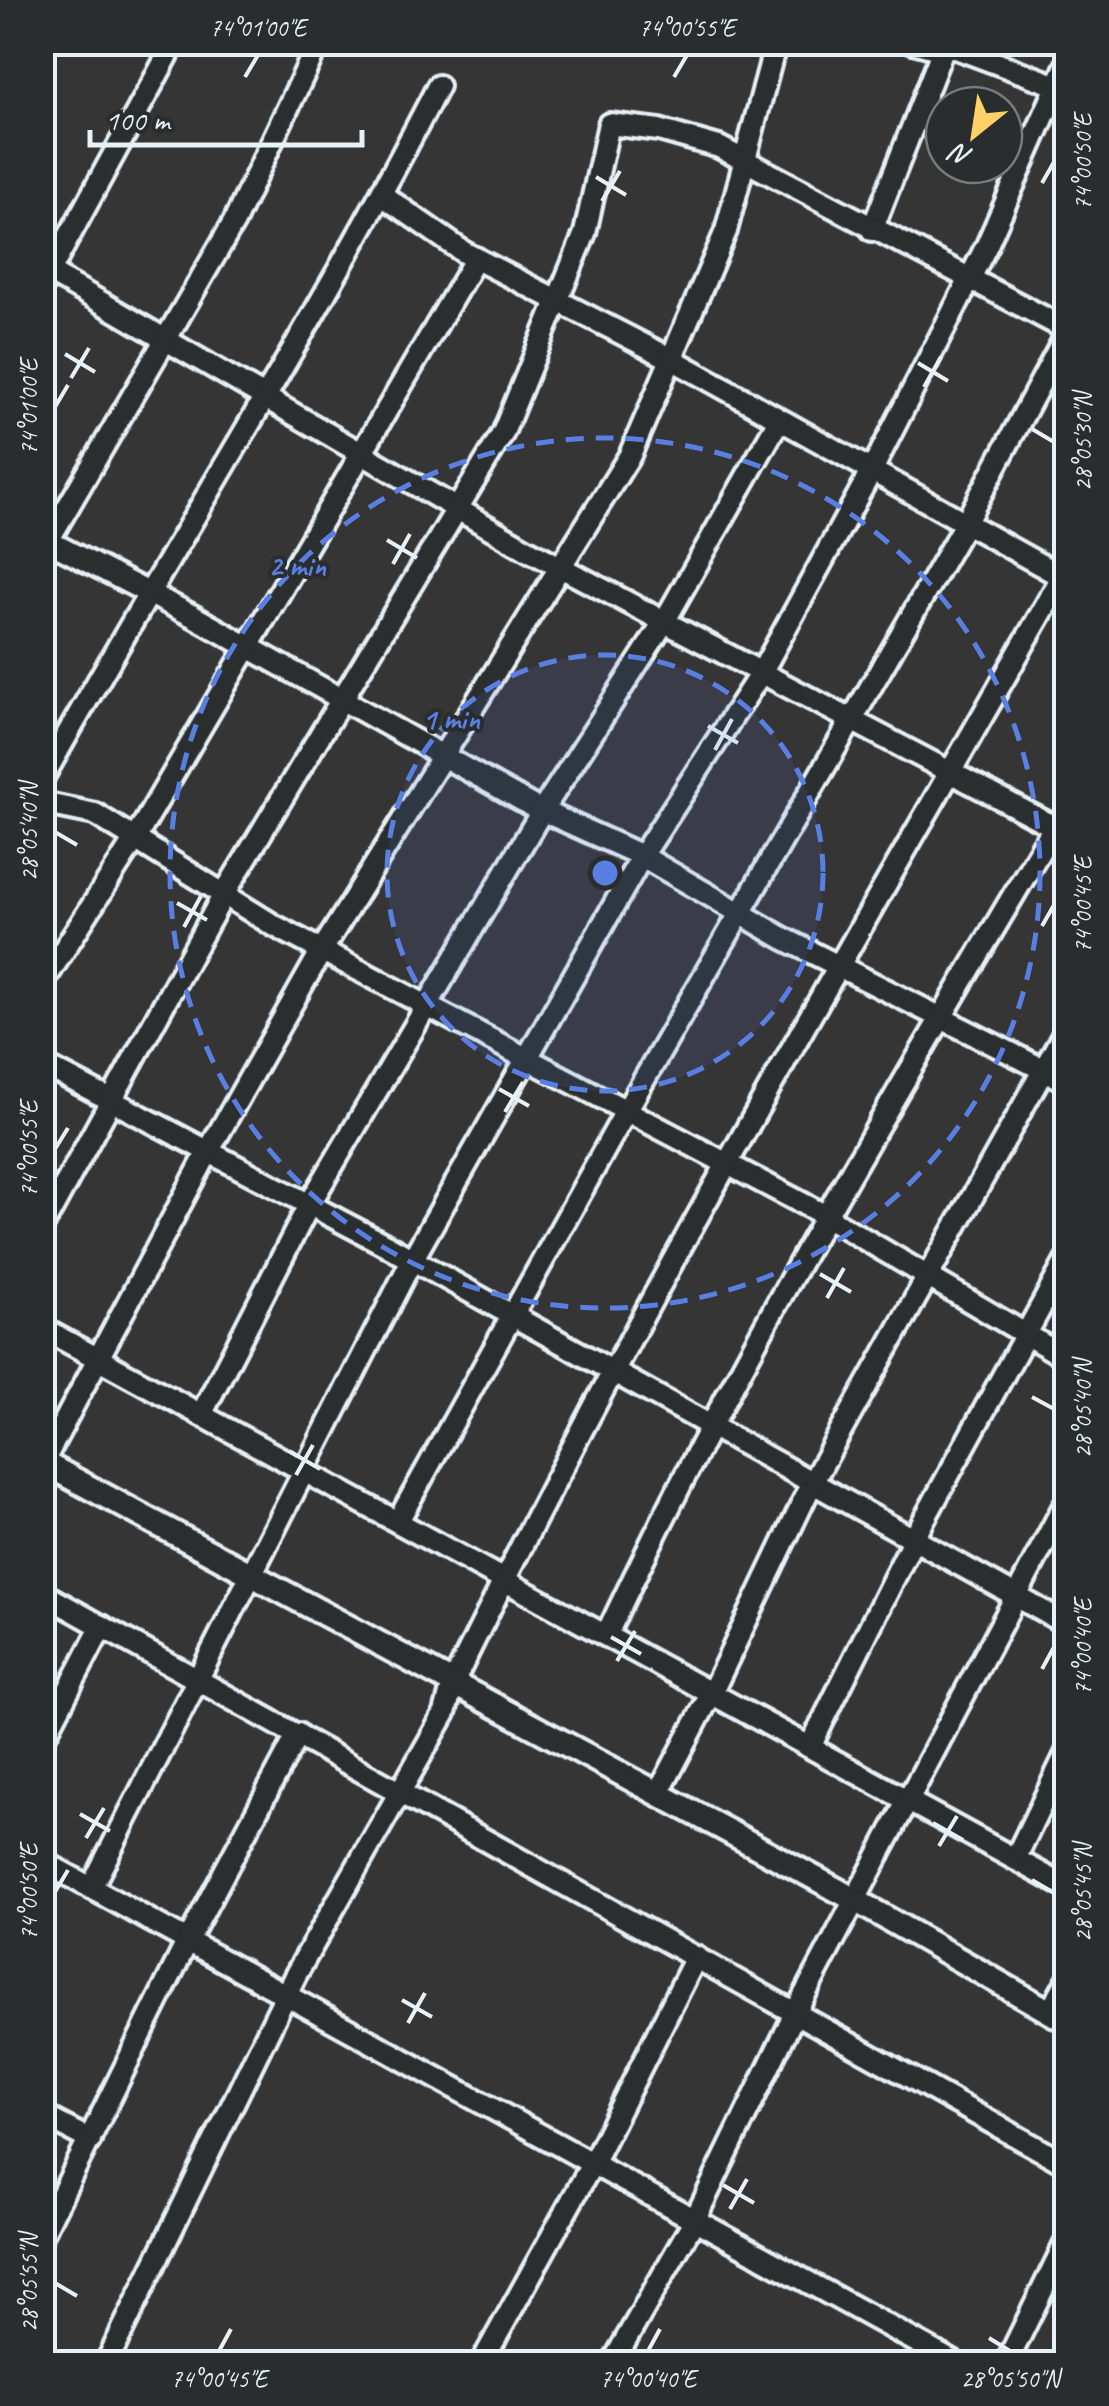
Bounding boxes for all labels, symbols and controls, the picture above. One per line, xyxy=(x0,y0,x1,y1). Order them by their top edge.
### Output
text: 74°01'00"E xyxy=(210,12,309,44)
text: 74°00'55"E xyxy=(639,12,738,44)
scale bar xyxy=(90,85,362,147)
north arrow xyxy=(924,85,1024,185)
text: 100 m xyxy=(105,101,172,139)
text: 74°00'50"E xyxy=(1067,111,1099,210)
text: N xyxy=(941,134,978,176)
text: 74°01'00"E xyxy=(13,356,45,455)
text: 28°05'30"N xyxy=(1067,389,1099,491)
text: 2 min xyxy=(268,547,327,585)
text: 1 min xyxy=(422,700,481,738)
text: 28°05'40"N xyxy=(13,779,45,881)
text: 74°00'45"E xyxy=(1067,854,1099,953)
centre of rings xyxy=(587,855,623,891)
text: 74°00'55"E xyxy=(13,1098,45,1197)
text: 28°05'40"N xyxy=(1067,1356,1099,1458)
text: 74°00'40"E xyxy=(1067,1596,1099,1695)
text: 28°05'45"N xyxy=(1067,1840,1099,1942)
text: 74°00'50"E xyxy=(13,1841,45,1940)
text: 28°05'55"N xyxy=(13,2230,45,2332)
text: 74°00'45"E xyxy=(171,2363,270,2395)
text: 74°00'40"E xyxy=(600,2363,699,2395)
text: 28°05'50"N xyxy=(961,2363,1063,2395)

